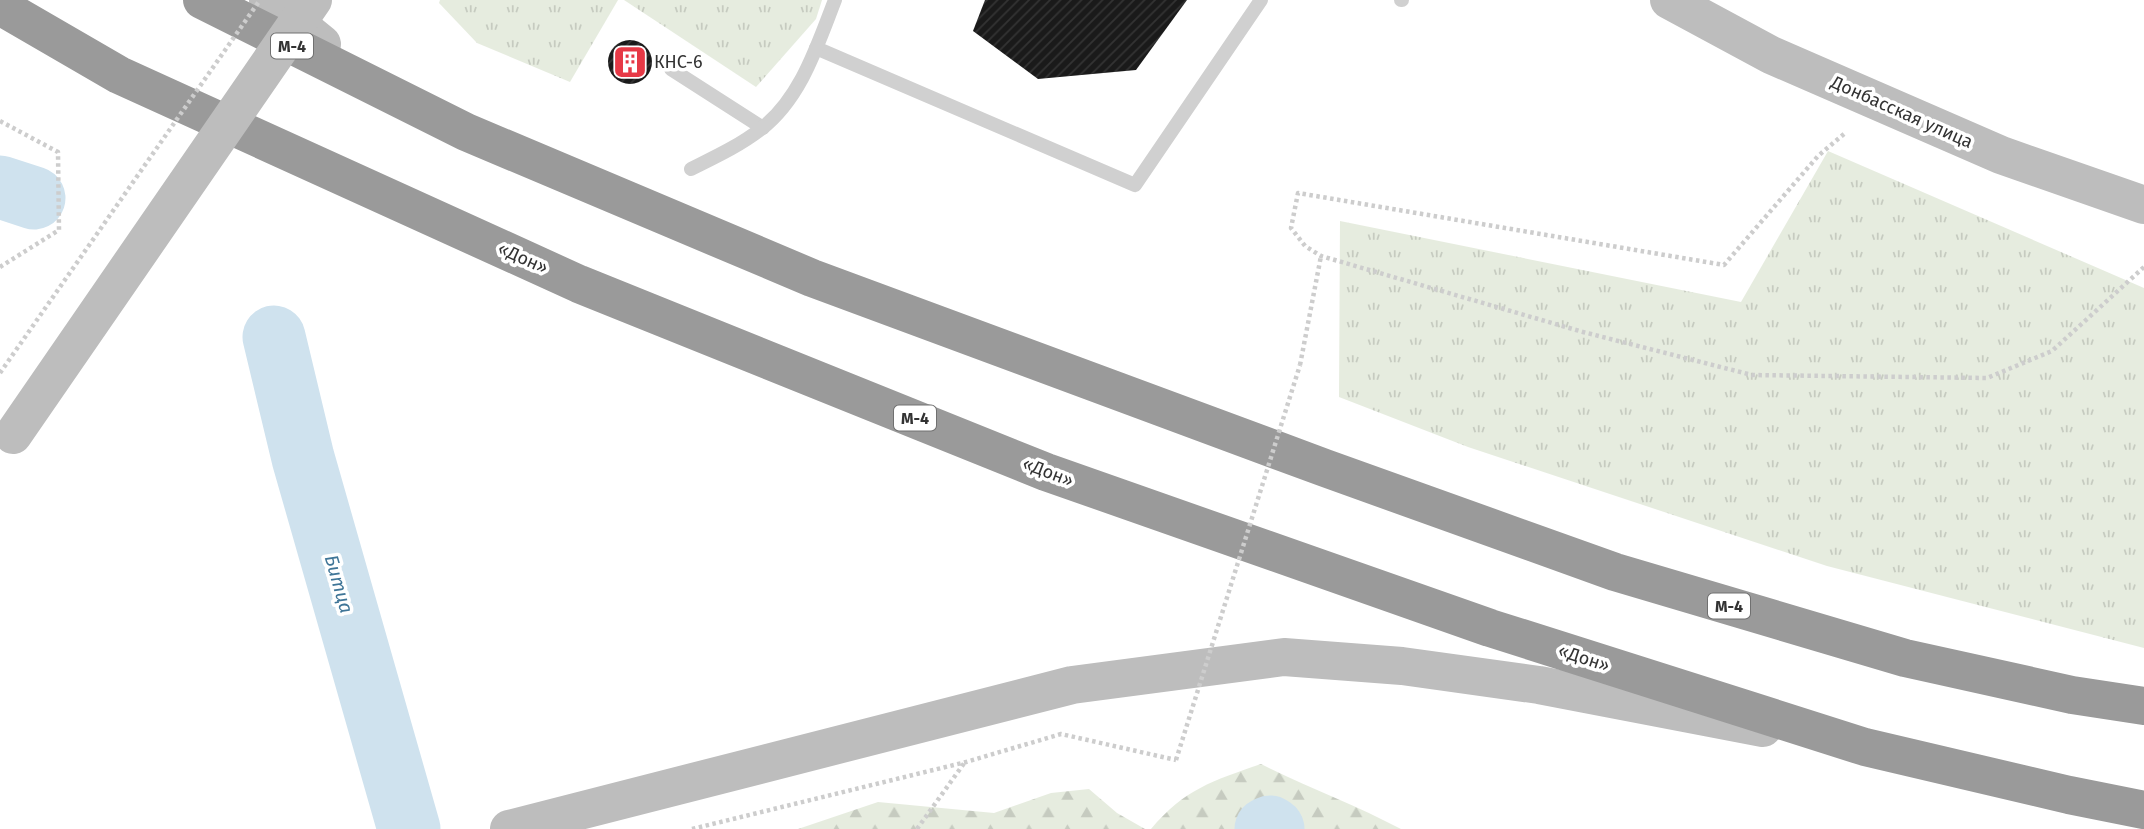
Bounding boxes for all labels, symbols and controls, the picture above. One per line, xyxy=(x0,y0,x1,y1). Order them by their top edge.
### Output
road number: М-4 xyxy=(271,34,313,58)
building icon: КНС-6 xyxy=(611,43,649,81)
place label: КНС-6 xyxy=(654,51,703,73)
street label: Донбасская улица xyxy=(1827,70,1976,153)
street label: «Дон» xyxy=(494,237,552,279)
road number: М-4 xyxy=(894,406,936,430)
street label: «Дон» xyxy=(1019,452,1077,492)
water label: Битца xyxy=(320,552,358,616)
road number: М-4 xyxy=(1708,594,1750,618)
street label: «Дон» xyxy=(1556,639,1612,677)

